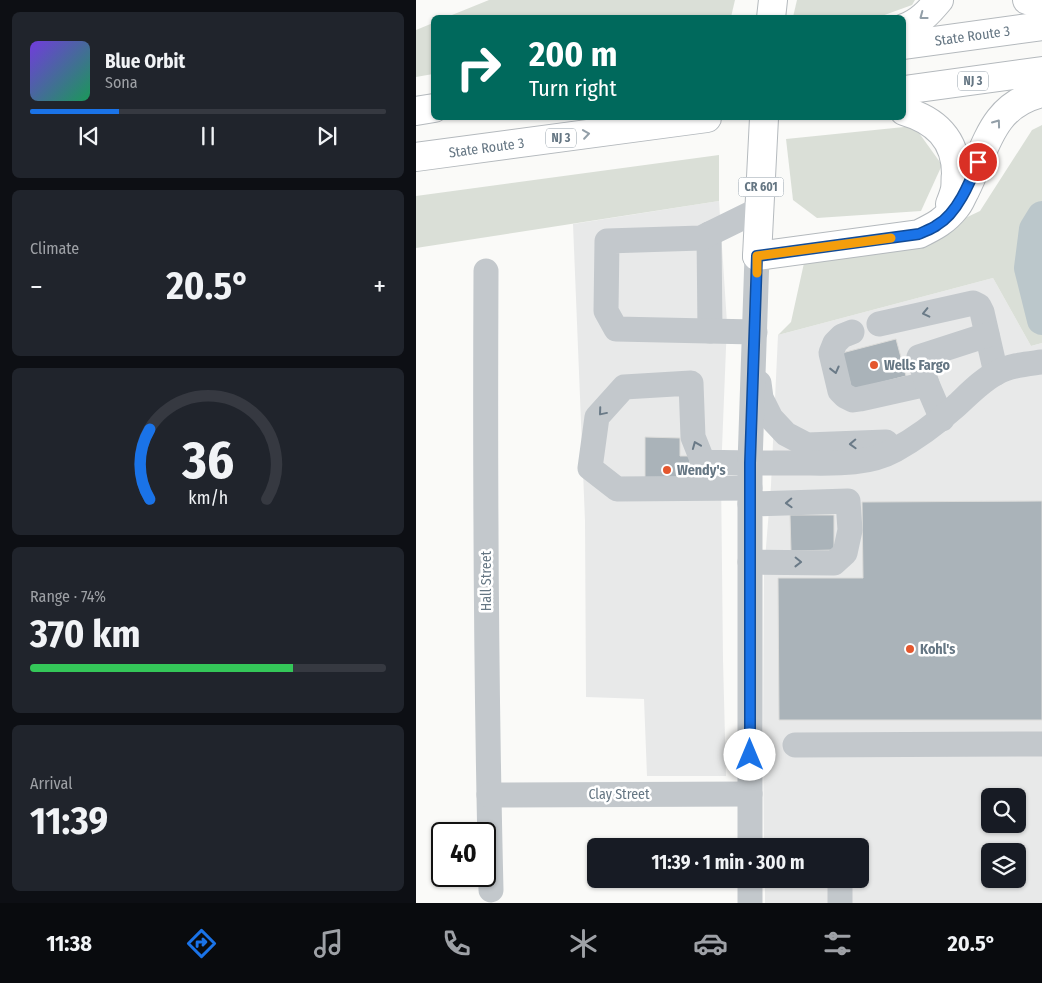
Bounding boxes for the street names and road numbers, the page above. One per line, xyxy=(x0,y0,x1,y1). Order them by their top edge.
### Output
street label: State Route 3 xyxy=(934,22,1011,49)
road number: NJ 3 xyxy=(958,72,988,90)
road number: NJ 3 xyxy=(546,128,576,148)
street label: State Route 3 xyxy=(448,134,525,161)
road number: CR 601 xyxy=(738,178,784,196)
street label: Hall Street xyxy=(478,550,495,611)
street label: Clay Street xyxy=(588,786,650,803)

